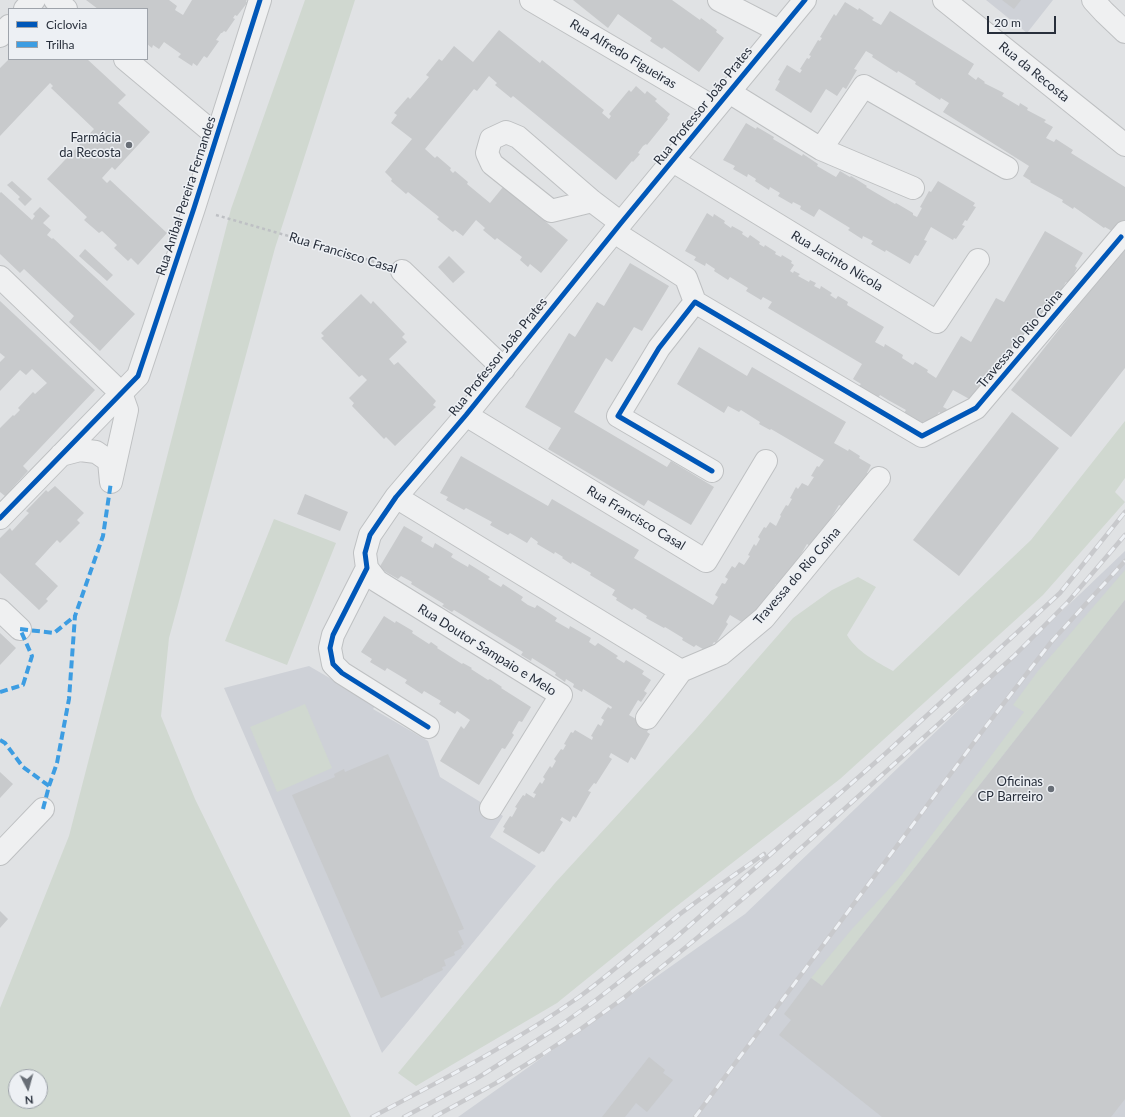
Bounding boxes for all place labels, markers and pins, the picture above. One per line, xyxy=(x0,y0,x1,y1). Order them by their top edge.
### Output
place label: Farmácia da Recosta xyxy=(59,130,121,161)
marker: Farmácia da Recosta xyxy=(124,140,134,150)
place label: Oficinas CP Barreiro xyxy=(977,774,1043,805)
marker: Oficinas CP Barreiro xyxy=(1046,784,1056,794)

